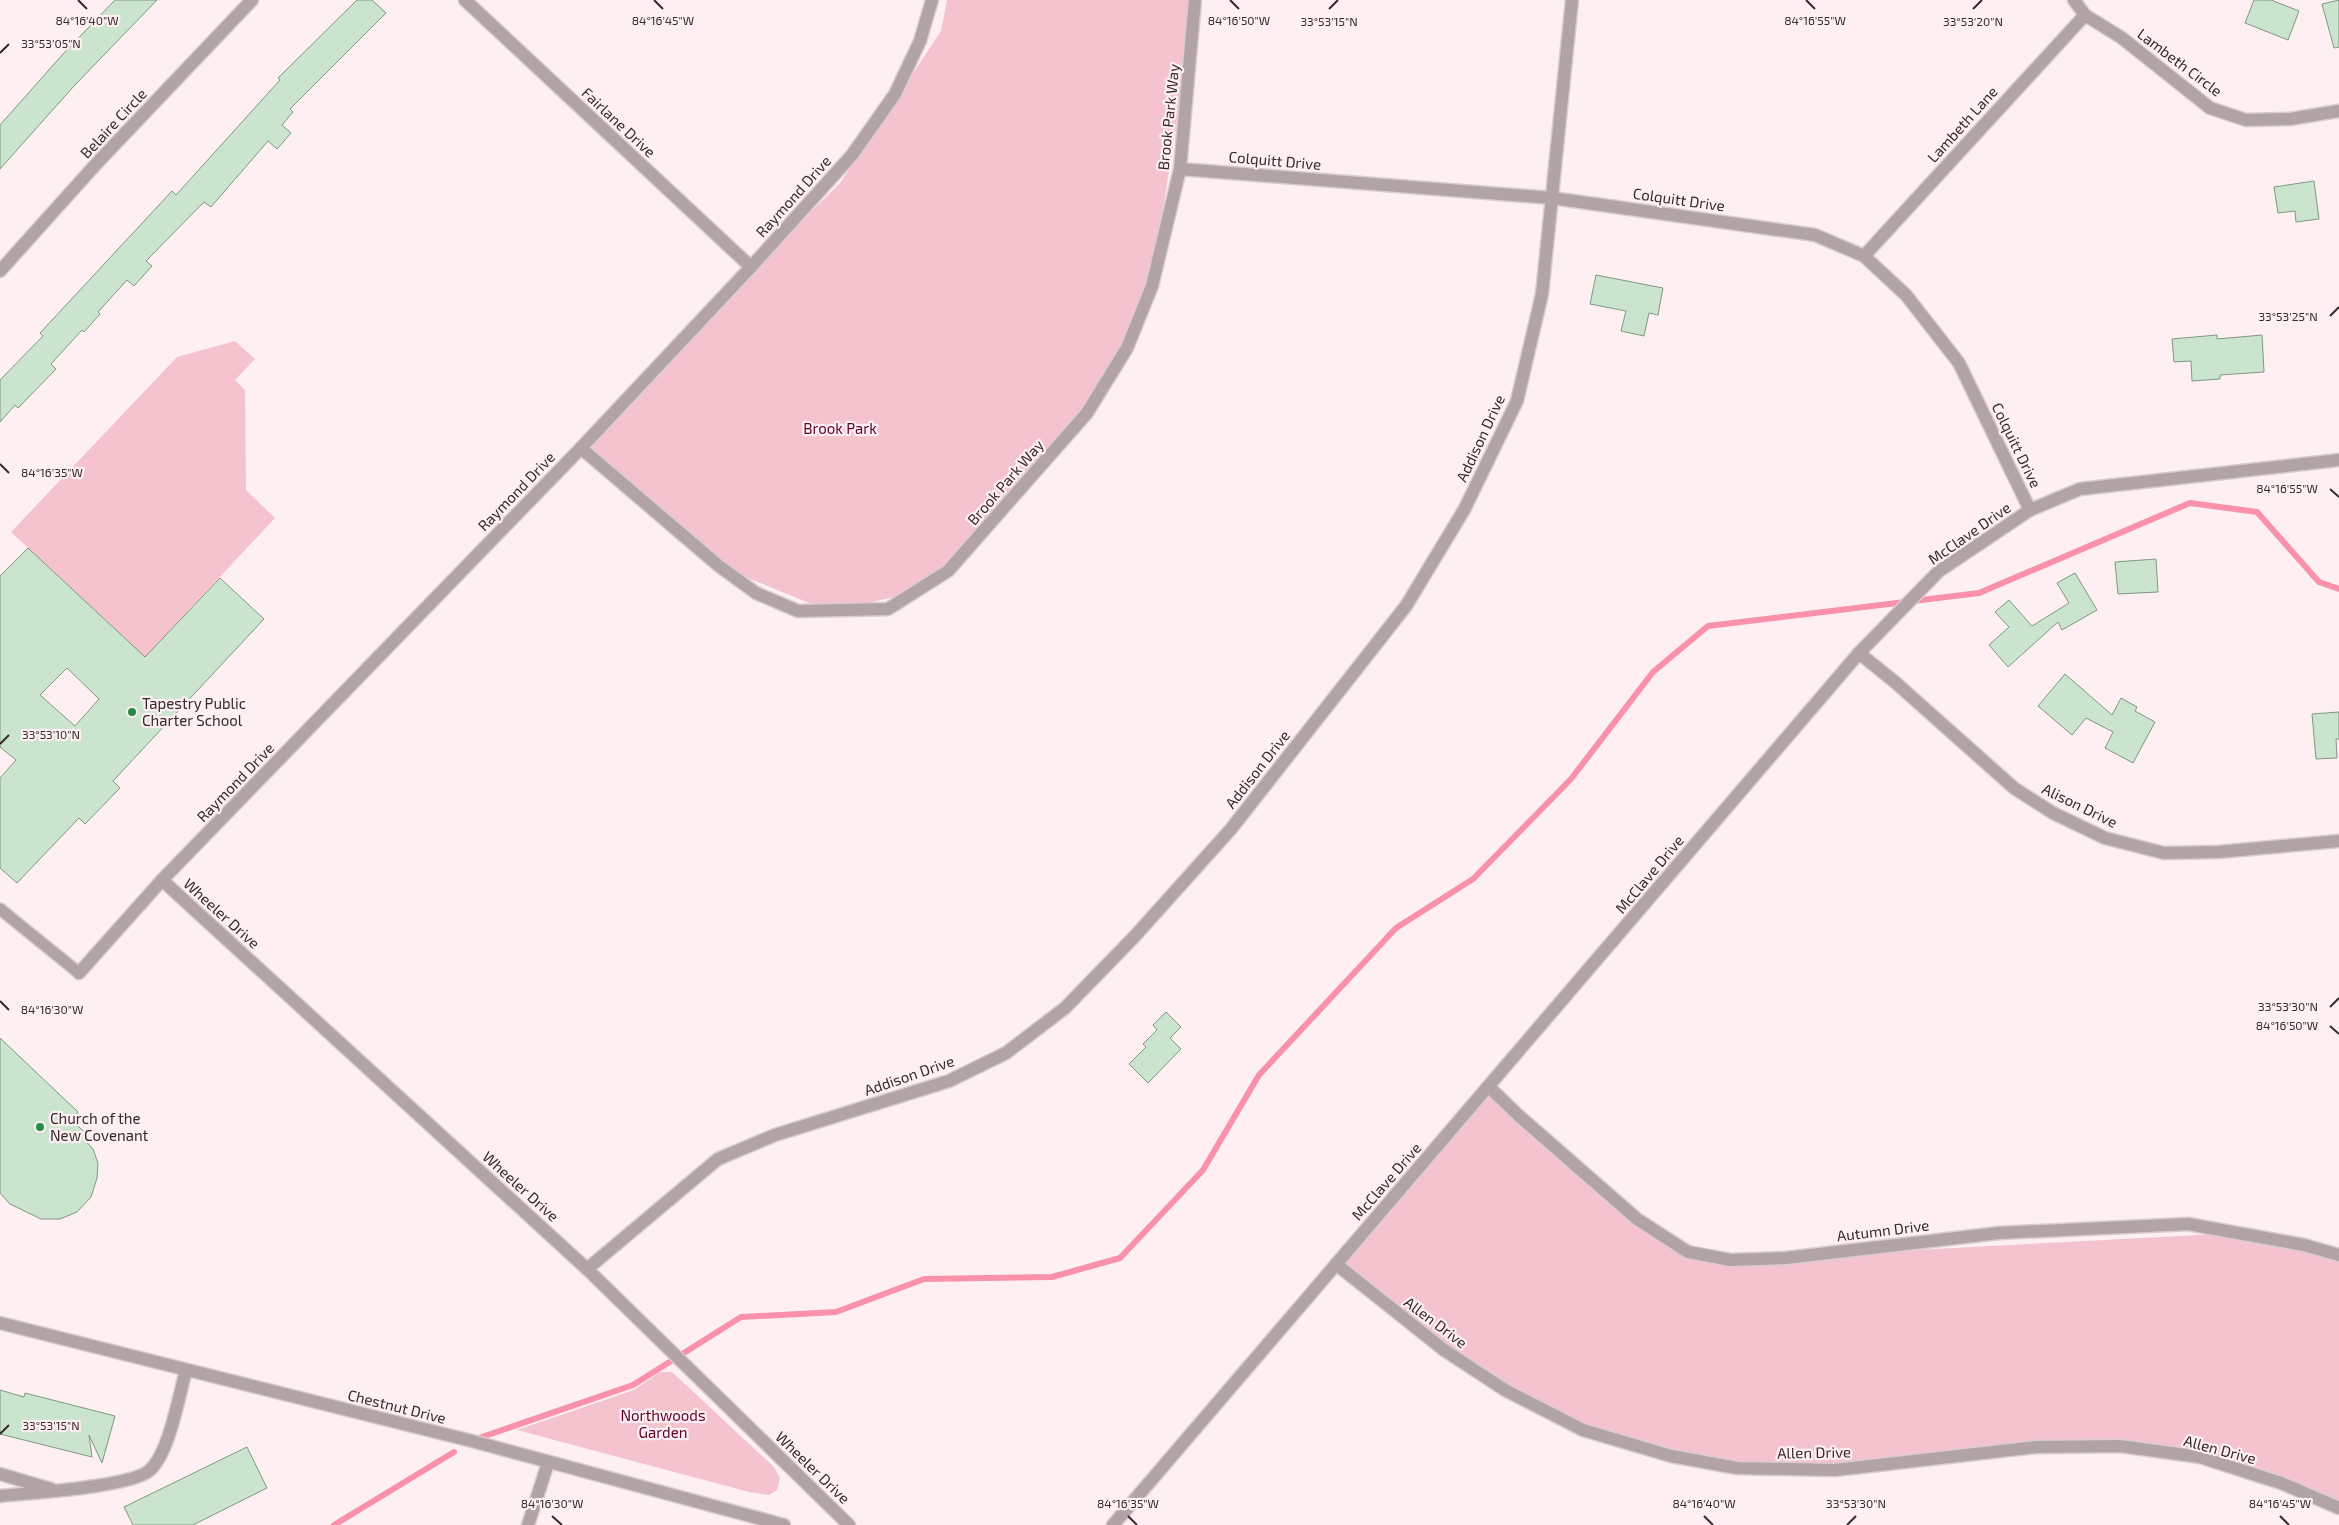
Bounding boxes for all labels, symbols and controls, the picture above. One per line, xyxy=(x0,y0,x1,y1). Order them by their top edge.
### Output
text: 84°16'40"W xyxy=(55,13,119,27)
text: 84°16'45"W xyxy=(632,13,694,27)
text: 84°16'50"W xyxy=(1208,13,1270,27)
text: 84°16'55"W xyxy=(1784,13,1846,27)
text: 33°53'15"N xyxy=(1300,14,1358,28)
text: 33°53'20"N xyxy=(1943,14,2003,28)
street label: Lambeth Circle xyxy=(2134,24,2226,100)
text: 33°53'05"N xyxy=(21,36,81,50)
street label: Brook Park Way xyxy=(1153,63,1183,171)
street label: Lambeth Lane xyxy=(1923,82,2001,166)
street label: Fairlane Drive xyxy=(578,83,660,161)
street label: Belaire Circle xyxy=(76,84,150,162)
street label: Colquitt Drive xyxy=(1228,147,1322,173)
street label: Raymond Drive xyxy=(752,152,834,240)
street label: Colquitt Drive xyxy=(1632,184,1726,214)
text: 33°53'25"N xyxy=(2258,309,2318,323)
street label: Addison Drive xyxy=(1452,392,1508,484)
street label: Colquitt Drive xyxy=(1989,399,2045,491)
park label: Brook Park xyxy=(803,419,877,437)
street label: Brook Park Way xyxy=(963,436,1047,528)
street label: Raymond Drive xyxy=(474,448,558,534)
text: 84°16'35"W xyxy=(21,465,83,479)
text: 84°16'55"W xyxy=(2256,481,2318,495)
street label: McClave Drive xyxy=(1924,498,2014,568)
place label: Tapestry Public Charter School xyxy=(142,694,246,729)
marker: Tapestry Public Charter School xyxy=(126,706,138,718)
street label: Addison Drive xyxy=(1221,726,1293,812)
text: 33°53'10"N xyxy=(22,727,80,741)
street label: Raymond Drive xyxy=(193,739,277,825)
street label: Alison Drive xyxy=(2040,779,2120,831)
street label: McClave Drive xyxy=(1611,831,1687,917)
street label: Wheeler Drive xyxy=(180,874,264,952)
text: 33°53'30"N xyxy=(2258,999,2318,1013)
text: 84°16'30"W xyxy=(21,1002,83,1016)
text: 84°16'50"W xyxy=(2256,1018,2318,1032)
street label: Addison Drive xyxy=(862,1051,956,1099)
place label: Church of the New Covenant xyxy=(50,1109,149,1144)
marker: Church of the New Covenant xyxy=(34,1121,46,1133)
street label: McClave Drive xyxy=(1348,1139,1424,1223)
street label: Wheeler Drive xyxy=(479,1147,563,1225)
street label: Autumn Drive xyxy=(1836,1215,1930,1245)
street label: Allen Drive xyxy=(1401,1293,1471,1351)
street label: Chestnut Drive xyxy=(346,1385,448,1427)
park label: Northwoods Garden xyxy=(620,1406,706,1441)
text: 33°53'15"N xyxy=(22,1418,80,1432)
street label: Wheeler Drive xyxy=(772,1427,854,1507)
street label: Allen Drive xyxy=(2182,1431,2258,1467)
street label: Allen Drive xyxy=(1777,1442,1851,1462)
text: 84°16'30"W xyxy=(521,1496,583,1510)
text: 84°16'35"W xyxy=(1097,1496,1159,1510)
text: 84°16'40"W xyxy=(1672,1496,1736,1510)
text: 33°53'30"N xyxy=(1826,1496,1886,1510)
text: 84°16'45"W xyxy=(2249,1496,2311,1510)

